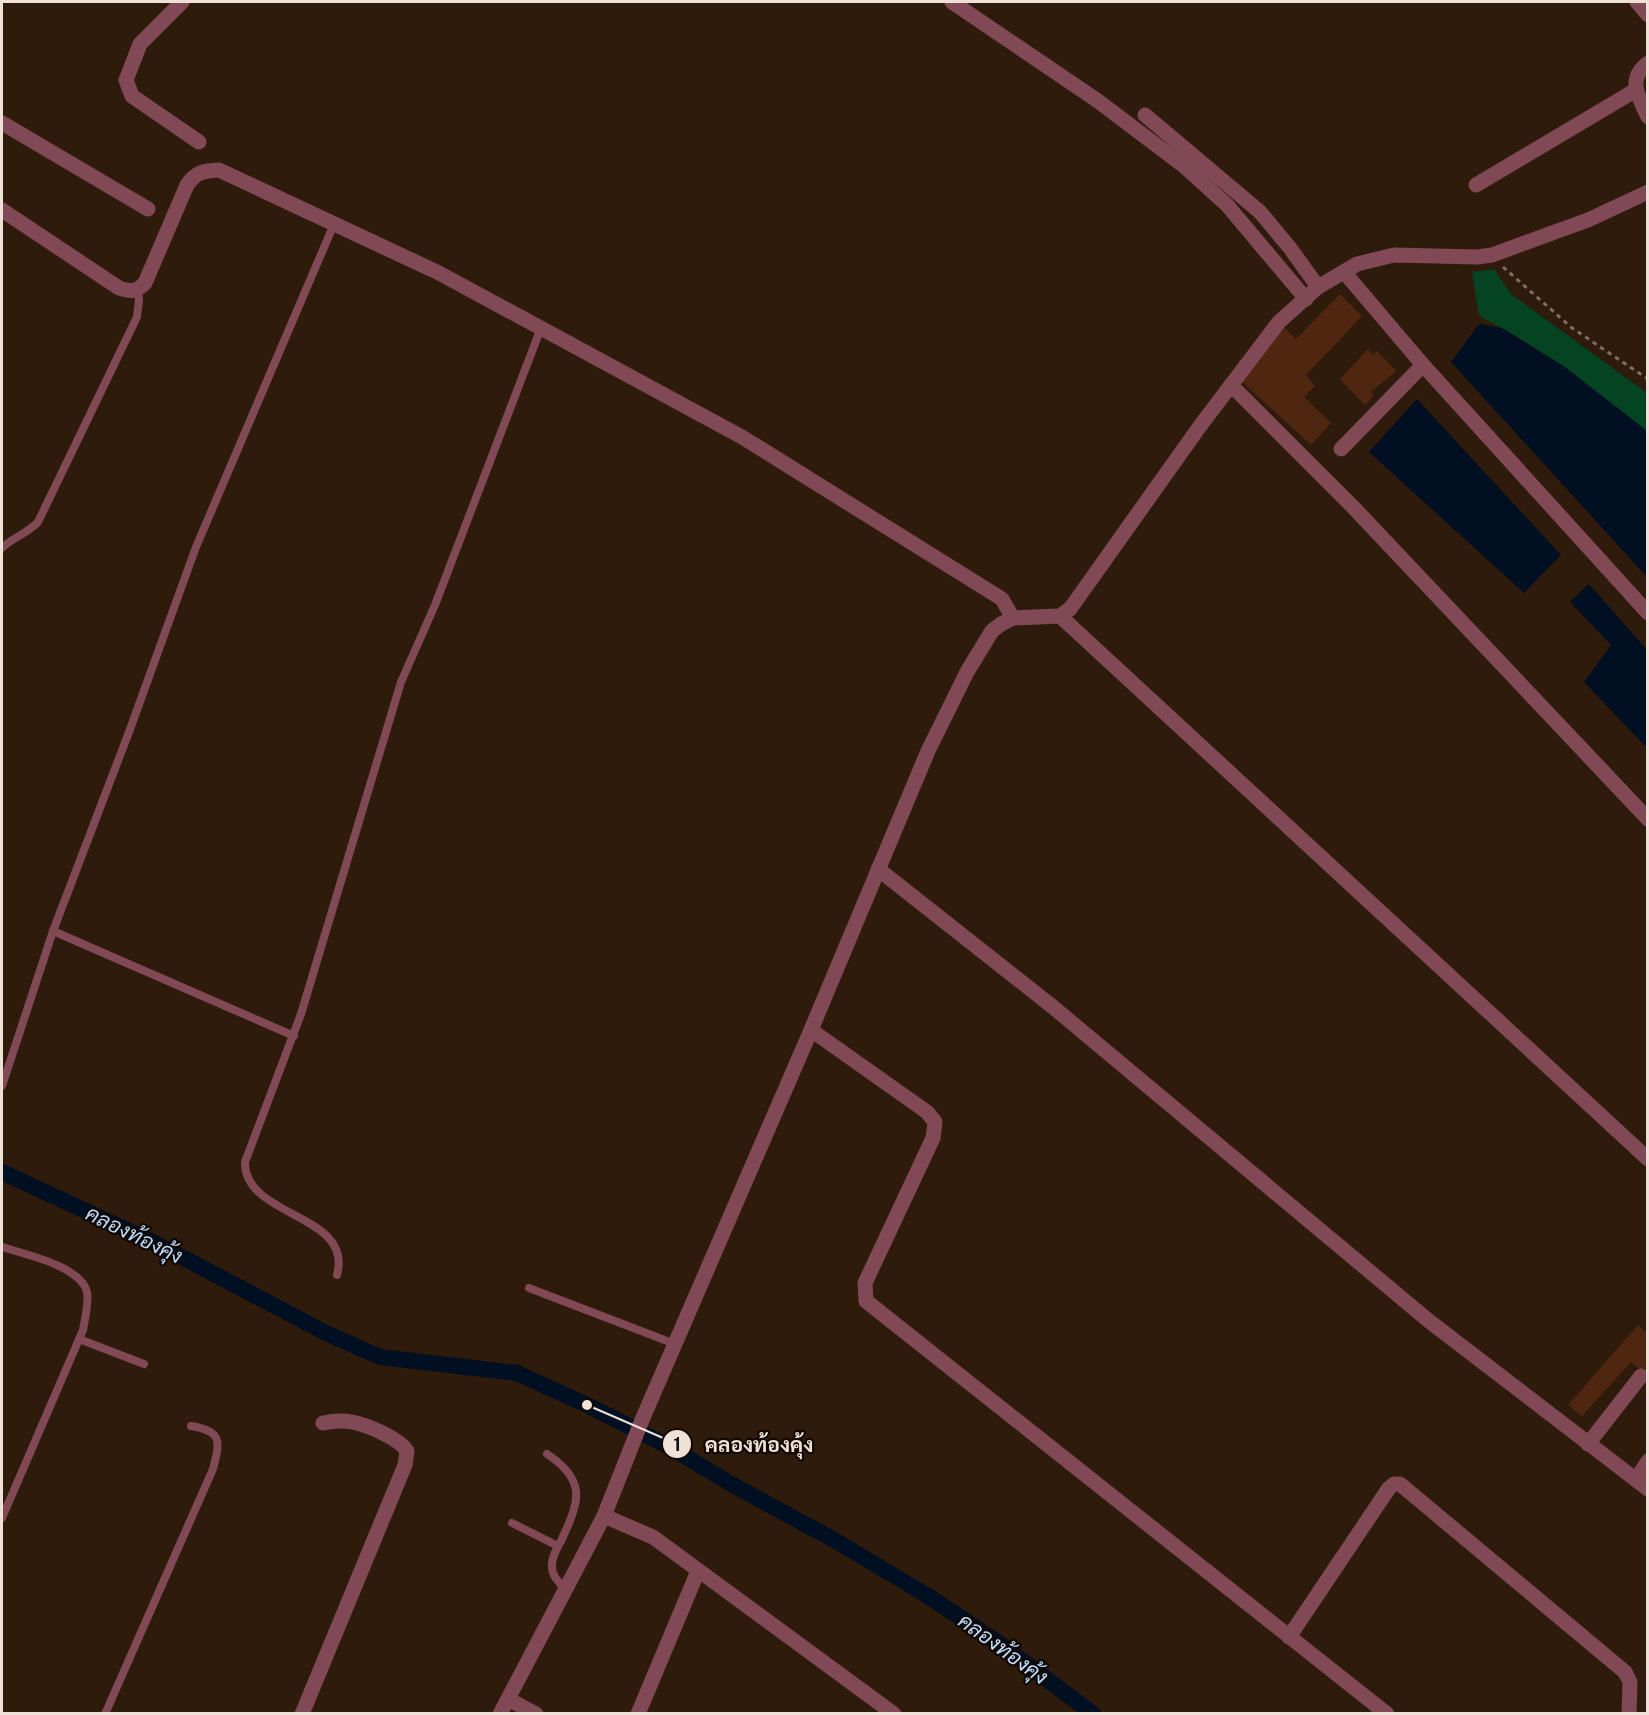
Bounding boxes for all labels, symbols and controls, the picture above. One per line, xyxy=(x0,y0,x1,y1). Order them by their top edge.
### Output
water label: คลองท้องคุ้ง xyxy=(81,1200,187,1271)
callout: คลองท้องคุ้ง xyxy=(662,1425,825,1464)
text: คลองท้องคุ้ง xyxy=(705,1432,813,1460)
text: 1 xyxy=(673,1434,681,1455)
water label: คลองท้องคุ้ง xyxy=(952,1608,1053,1691)

